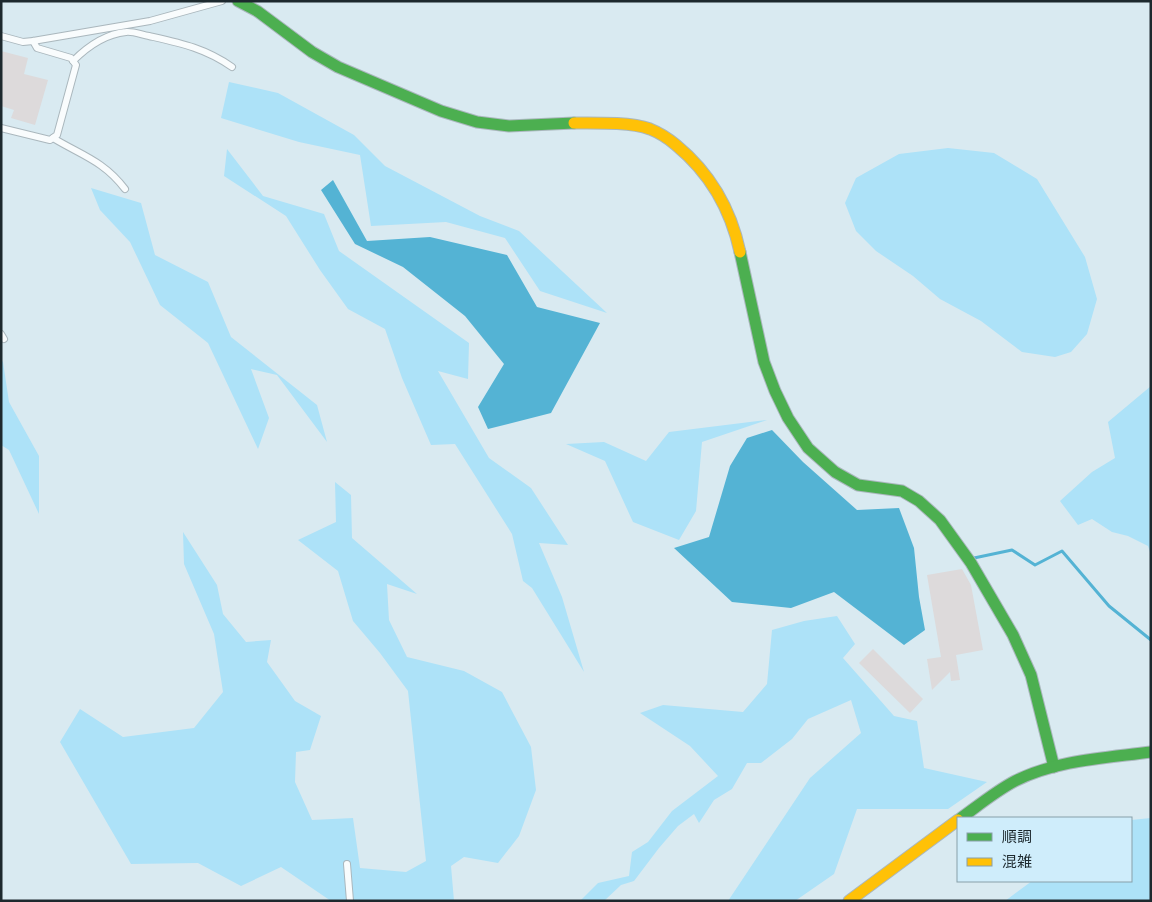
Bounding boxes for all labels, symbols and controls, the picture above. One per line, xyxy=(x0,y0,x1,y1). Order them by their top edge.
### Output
legend xyxy=(957,817,1132,882)
text: 順調 xyxy=(1002,828,1032,846)
text: 混雑 xyxy=(1002,853,1032,871)

